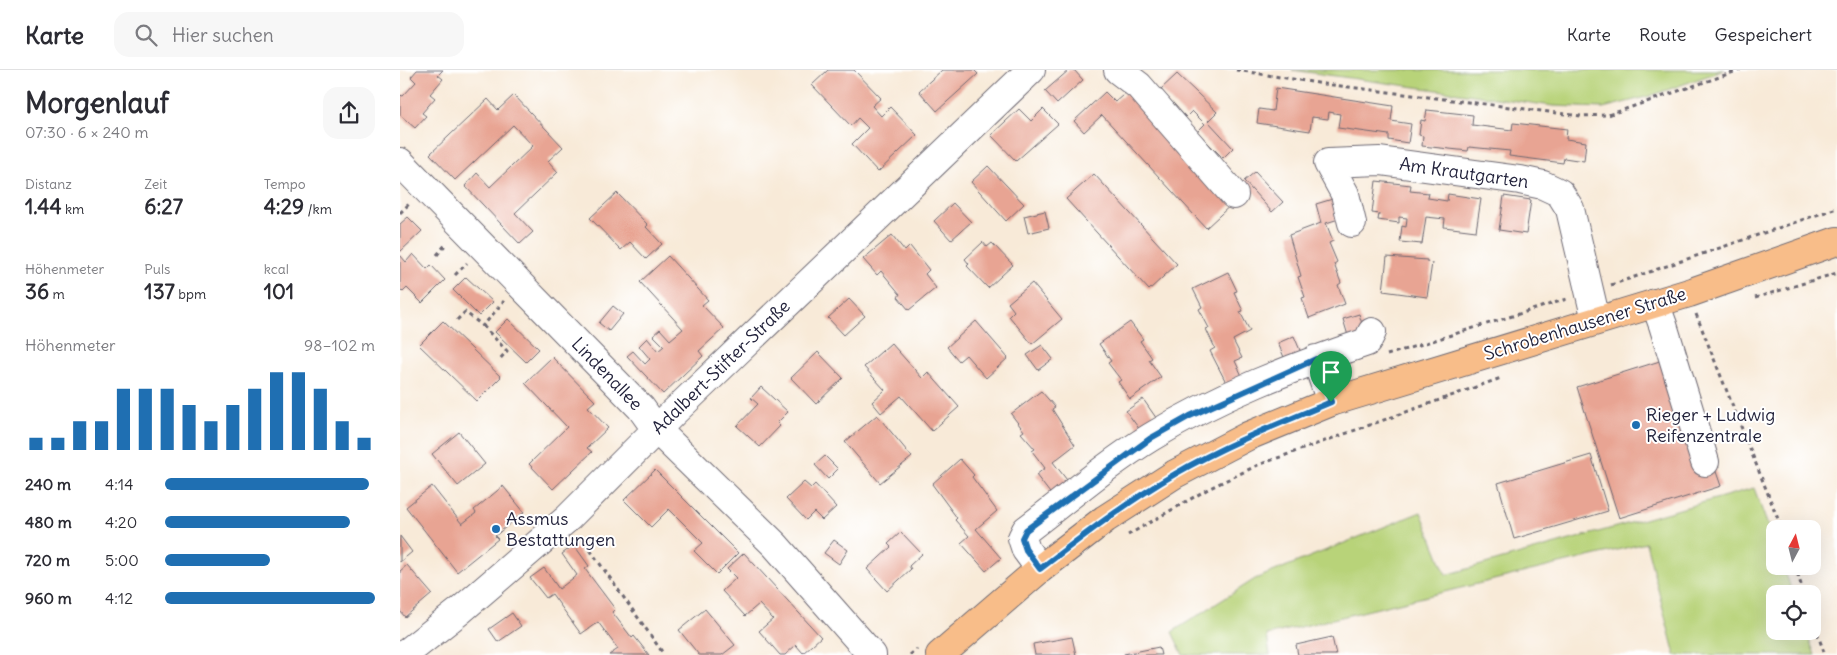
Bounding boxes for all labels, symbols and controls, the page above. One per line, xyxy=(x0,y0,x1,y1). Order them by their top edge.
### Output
search box xyxy=(114,12,464,57)
text: Karte xyxy=(25,20,84,50)
icon: search xyxy=(132,21,160,49)
text: Hier suchen xyxy=(172,23,274,47)
text: Karte xyxy=(1567,23,1611,46)
text: Route xyxy=(1639,23,1686,46)
text: Gespeichert xyxy=(1714,23,1812,46)
text: Morgenlauf xyxy=(25,85,169,121)
button: share xyxy=(323,87,375,139)
text: 07:30 · 6 × 240 m xyxy=(25,122,149,142)
street label: Am Krautgarten xyxy=(1398,152,1530,193)
text: Distanz xyxy=(25,175,72,193)
text: Zeit xyxy=(144,175,167,193)
text: Tempo xyxy=(264,175,306,193)
text: 1.44 xyxy=(25,193,62,220)
text: 6:27 xyxy=(144,193,183,220)
text: 4:29 xyxy=(264,193,304,220)
text: km xyxy=(62,200,84,218)
text: /km xyxy=(304,200,332,218)
text: Höhenmeter xyxy=(25,260,104,278)
text: Puls xyxy=(144,260,170,278)
text: kcal xyxy=(264,260,289,278)
text: 36 xyxy=(25,278,49,305)
text: 137 xyxy=(144,278,175,305)
text: 101 xyxy=(264,278,294,305)
street label: Schrobenhausener Straße xyxy=(1481,282,1689,365)
text: m xyxy=(49,285,65,303)
text: bpm xyxy=(175,285,206,303)
street label: Adalbert-Stifter-Straße xyxy=(647,295,795,439)
street label: Lindenallee xyxy=(567,332,648,415)
text: Höhenmeter xyxy=(25,335,116,355)
text: 98–102 m xyxy=(304,335,375,355)
pin xyxy=(1310,351,1352,402)
icon: arrive xyxy=(1317,358,1345,386)
place label: Rieger + Ludwig Reifenzentrale xyxy=(1646,403,1775,447)
marker: Rieger + Ludwig Reifenzentrale xyxy=(1630,419,1642,431)
text: 240 m xyxy=(25,474,71,494)
text: 4:14 xyxy=(105,474,133,494)
place label: Assmus Bestattungen xyxy=(506,507,615,551)
text: 480 m xyxy=(25,512,72,532)
text: 4:20 xyxy=(105,512,137,532)
north arrow xyxy=(1766,520,1821,575)
map controls xyxy=(1766,520,1821,640)
marker: Assmus Bestattungen xyxy=(490,523,502,535)
text: 720 m xyxy=(25,550,70,570)
text: 5:00 xyxy=(105,550,139,570)
button: locate xyxy=(1766,585,1821,640)
text: 960 m xyxy=(25,588,72,608)
text: 4:12 xyxy=(105,588,133,608)

